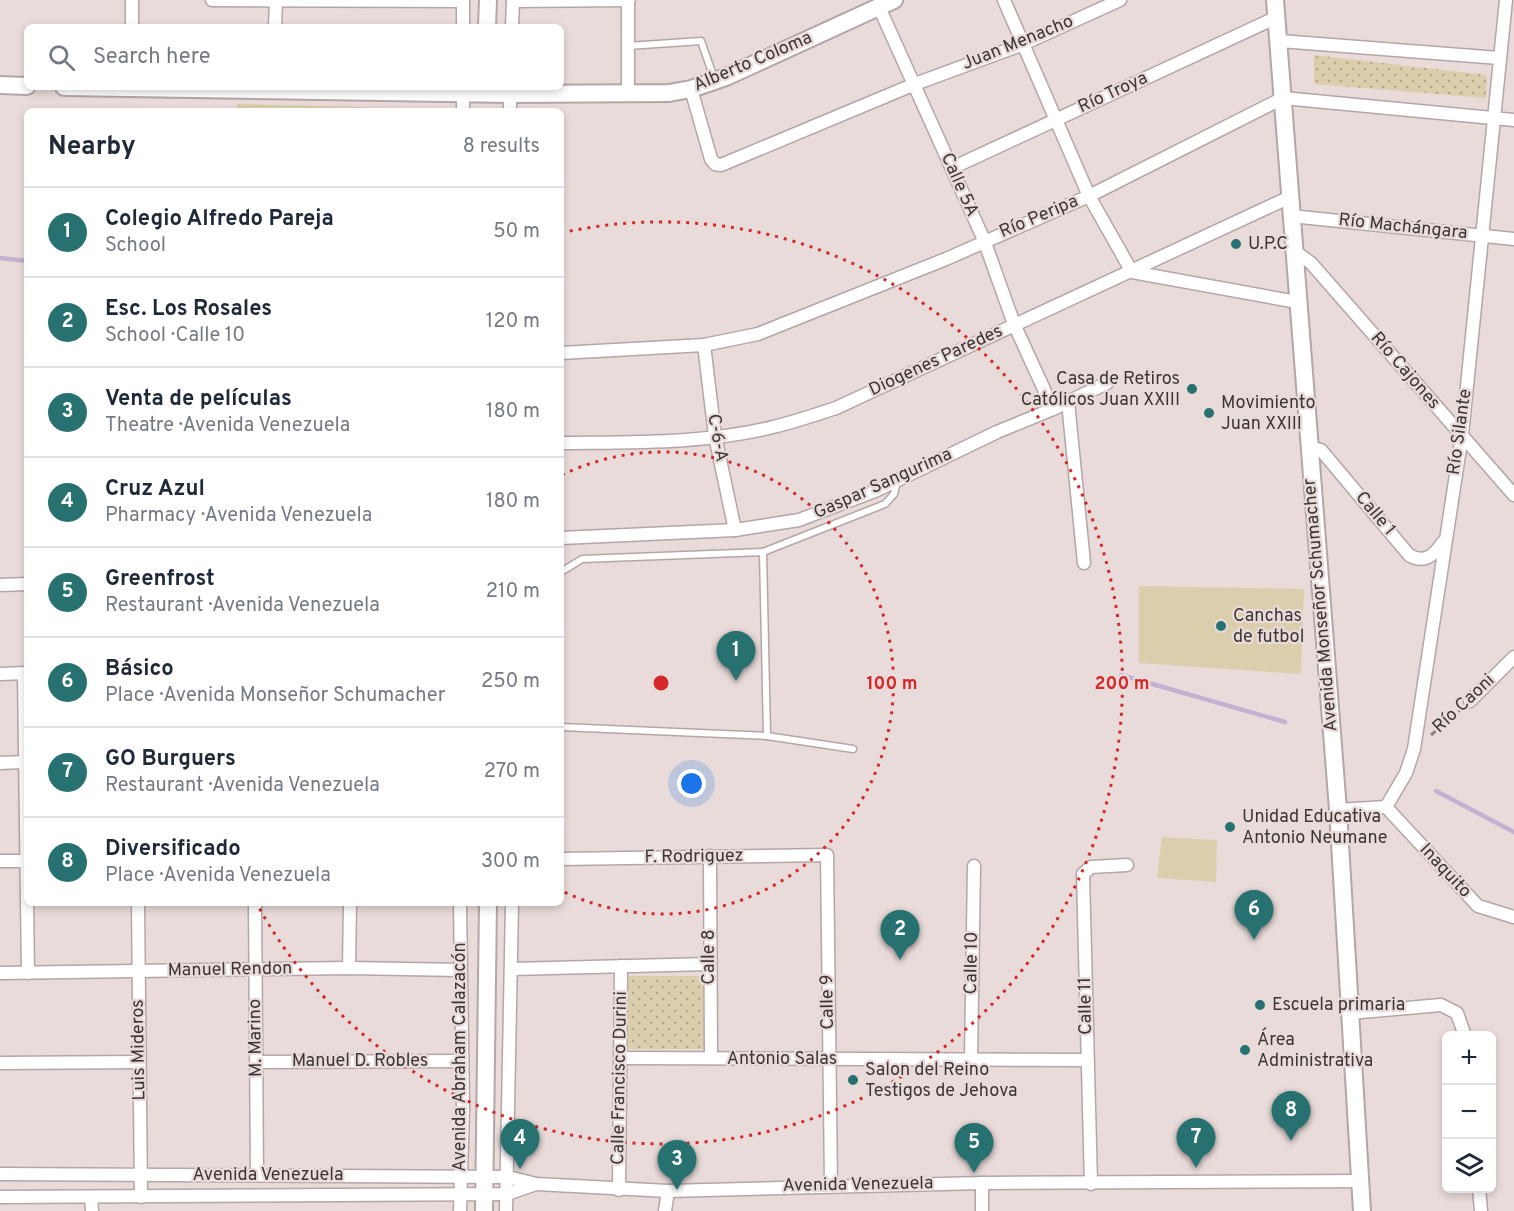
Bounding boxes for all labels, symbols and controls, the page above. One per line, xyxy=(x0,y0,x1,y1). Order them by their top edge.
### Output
street label: Juan Menacho xyxy=(959,10,1077,76)
search box xyxy=(24,24,564,90)
street label: Alberto Coloma xyxy=(690,27,816,97)
icon: search xyxy=(45,41,78,74)
text: Search here xyxy=(93,44,211,71)
street label: Río Troya xyxy=(1075,67,1151,119)
text: Nearby xyxy=(48,131,136,164)
text: 8 results xyxy=(463,134,540,160)
street label: Calle 5A xyxy=(935,149,983,221)
street label: Río Peripa xyxy=(996,190,1082,244)
text: Colegio Alfredo Pareja xyxy=(105,206,334,233)
street label: Río Machángara xyxy=(1337,209,1469,245)
text: 1 xyxy=(64,219,72,245)
text: 50 m xyxy=(493,219,540,245)
text: School xyxy=(105,233,166,259)
place label: U.P.C xyxy=(1248,233,1288,256)
marker: U.P.C xyxy=(1229,237,1243,251)
text: Esc. Los Rosales xyxy=(105,296,272,323)
text: 2 xyxy=(61,309,74,335)
text: 120 m xyxy=(486,309,540,335)
street label: Diogenes Paredes xyxy=(865,320,1007,402)
text: School · Calle 10 xyxy=(105,323,245,349)
street label: Río Cajones xyxy=(1365,327,1445,415)
place label: Casa de Retiros Católicos Juan XXIII xyxy=(1021,368,1180,412)
marker: Casa de Retiros Católicos Juan XXIII xyxy=(1185,382,1199,396)
text: Venta de películas xyxy=(105,386,292,413)
street label: Río Silante xyxy=(1443,387,1477,477)
place label: Movimiento Juan XXIII xyxy=(1221,392,1315,436)
text: 3 xyxy=(62,399,74,425)
text: 180 m xyxy=(486,399,540,425)
marker: Movimiento Juan XXIII xyxy=(1202,406,1216,420)
street label: C-6-A xyxy=(701,412,733,464)
text: Theatre · Avenida Venezuela xyxy=(105,413,350,439)
street label: Gaspar Sangurima xyxy=(810,443,956,525)
text: Cruz Azul xyxy=(105,476,205,503)
street label: Avenida Monseñor Schumacher xyxy=(1298,477,1344,733)
street label: Calle 1 xyxy=(1350,487,1400,541)
text: 4 xyxy=(61,489,74,515)
text: 180 m xyxy=(486,489,540,515)
text: Pharmacy · Avenida Venezuela xyxy=(105,503,372,529)
text: Greenfrost xyxy=(105,566,215,593)
text: 5 xyxy=(61,579,74,605)
text: 210 m xyxy=(486,579,540,605)
text: Restaurant · Avenida Venezuela xyxy=(105,593,380,619)
place label: Canchas de futbol xyxy=(1233,605,1304,649)
marker: Canchas de futbol xyxy=(1214,619,1228,633)
pin: 1 xyxy=(716,632,756,681)
text: Básico xyxy=(105,656,174,683)
text: 6 xyxy=(61,669,74,695)
text: 250 m xyxy=(481,669,540,695)
street label: Río Caoni xyxy=(1428,669,1500,739)
centre of rings xyxy=(651,673,671,693)
text: 100 m xyxy=(866,673,918,696)
text: 200 m xyxy=(1094,673,1150,696)
text: Place · Avenida Monseñor Schumacher xyxy=(105,683,445,709)
text: GO Burguers xyxy=(105,746,236,773)
text: 7 xyxy=(62,759,73,785)
text: 270 m xyxy=(484,759,540,785)
your location xyxy=(677,769,706,798)
text: Restaurant · Avenida Venezuela xyxy=(105,773,380,799)
place label: Unidad Educativa Antonio Neumane xyxy=(1242,806,1388,850)
marker: Unidad Educativa Antonio Neumane xyxy=(1223,820,1237,834)
text: Diversificado xyxy=(105,836,241,863)
street label: Inaquito xyxy=(1414,839,1476,903)
street label: F. Rodriguez xyxy=(644,845,744,869)
text: 8 xyxy=(61,849,74,875)
text: 300 m xyxy=(481,849,540,875)
text: Place · Avenida Venezuela xyxy=(105,863,331,889)
pin: 6 xyxy=(1234,890,1274,940)
pin: 2 xyxy=(880,910,920,960)
street label: Calle 8 xyxy=(698,929,721,985)
street label: Calle 10 xyxy=(960,931,984,995)
street label: Avenida Abraham Calazacón xyxy=(449,942,472,1172)
street label: Manuel Rendon xyxy=(168,957,292,983)
street label: Calle 9 xyxy=(816,974,840,1030)
street label: Calle 11 xyxy=(1074,977,1098,1035)
street label: Calle Francisco Durini xyxy=(607,991,633,1165)
place label: Escuela primaria xyxy=(1272,994,1405,1017)
marker: Escuela primaria xyxy=(1253,998,1267,1012)
street label: Luis Mideros xyxy=(127,999,151,1101)
street label: M. Marino xyxy=(244,999,268,1077)
place label: Área Administrativa xyxy=(1257,1027,1373,1073)
map controls xyxy=(1442,1031,1496,1193)
button: + xyxy=(1442,1031,1496,1085)
marker: Área Administrativa xyxy=(1238,1043,1252,1057)
street label: Antonio Salas xyxy=(727,1048,837,1071)
street label: Manuel D. Robles xyxy=(292,1050,428,1073)
place label: Salon del Reino Testigos de Jehova xyxy=(865,1059,1017,1103)
marker: Salon del Reino Testigos de Jehova xyxy=(846,1073,860,1087)
button: − xyxy=(1442,1085,1496,1139)
pin: 8 xyxy=(1272,1092,1310,1141)
pin: 7 xyxy=(1176,1118,1216,1168)
pin: 4 xyxy=(500,1120,540,1169)
pin: 5 xyxy=(954,1124,994,1173)
button: layers xyxy=(1442,1139,1496,1193)
pin: 3 xyxy=(658,1140,696,1190)
street label: Avenida Venezuela xyxy=(193,1164,343,1187)
street label: Avenida Venezuela xyxy=(782,1172,934,1198)

